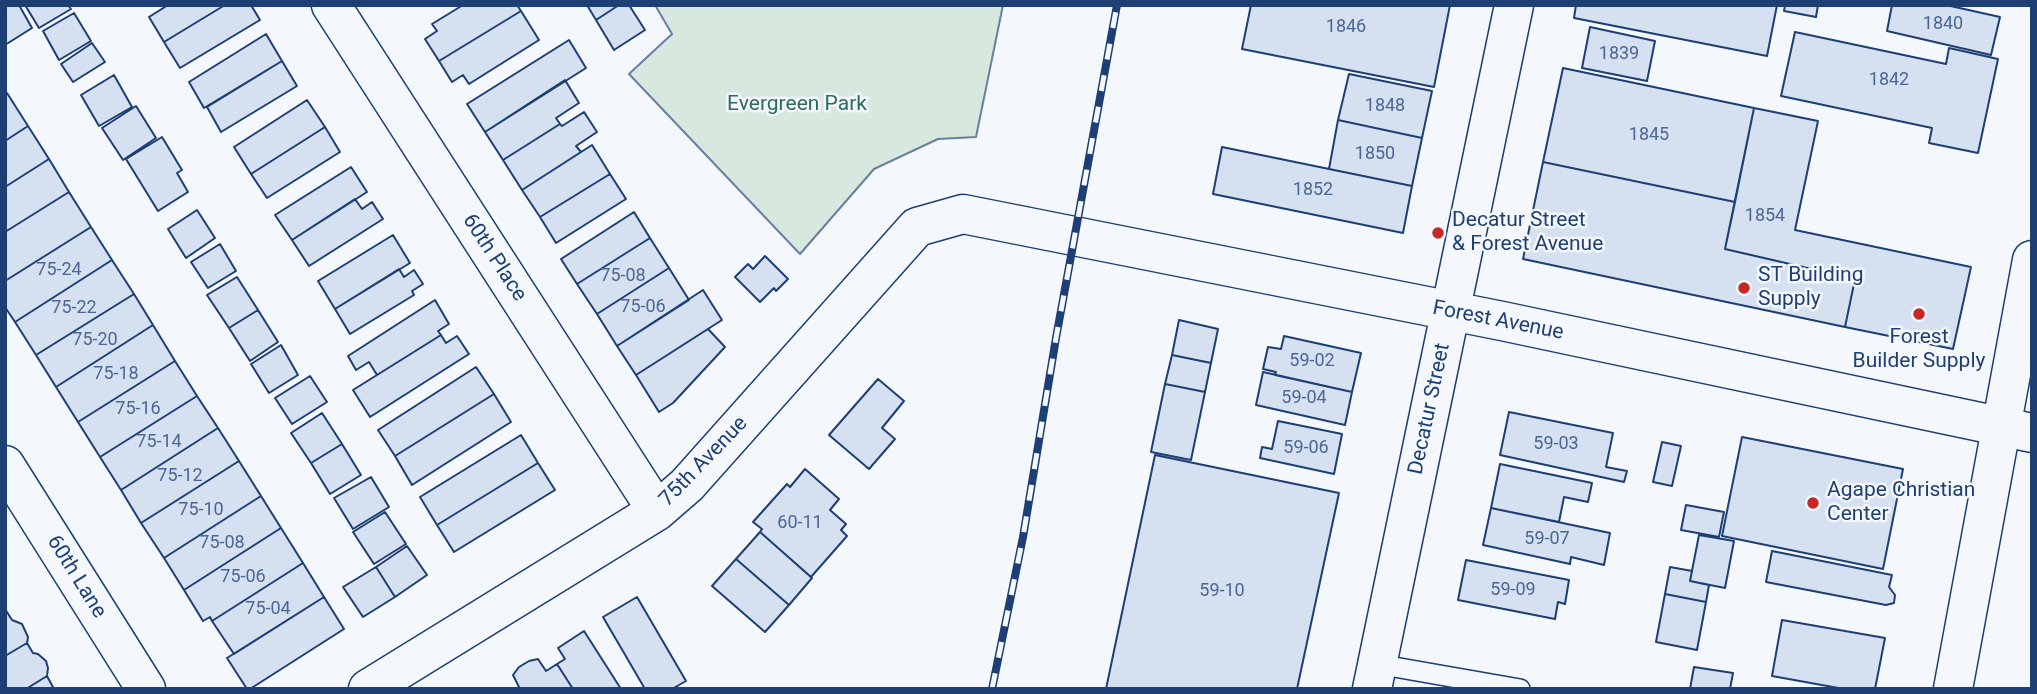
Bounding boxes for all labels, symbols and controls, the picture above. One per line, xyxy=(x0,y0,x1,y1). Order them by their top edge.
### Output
house number: 1840 xyxy=(1923,13,1963,35)
house number: 1846 xyxy=(1326,16,1366,38)
house number: 1839 xyxy=(1599,43,1639,65)
house number: 1842 xyxy=(1869,69,1909,91)
park label: Evergreen Park xyxy=(727,92,867,118)
house number: 1848 xyxy=(1365,95,1405,117)
house number: 1845 xyxy=(1629,124,1669,146)
house number: 1850 xyxy=(1355,143,1395,165)
house number: 1852 xyxy=(1293,179,1333,201)
house number: 1854 xyxy=(1745,205,1785,227)
place label: Decatur Street & Forest Avenue xyxy=(1452,208,1603,258)
street label: 60th Place xyxy=(456,210,532,306)
marker: Decatur Street & Forest Avenue xyxy=(1430,225,1446,241)
house number: 75-24 xyxy=(36,259,82,281)
place label: ST Building Supply xyxy=(1758,263,1863,313)
house number: 75-08 xyxy=(600,265,646,287)
marker: ST Building Supply xyxy=(1736,280,1752,296)
house number: 75-06 xyxy=(620,296,666,318)
street label: Forest Avenue xyxy=(1430,296,1566,346)
house number: 75-22 xyxy=(51,297,97,319)
marker: Forest Builder Supply xyxy=(1911,306,1927,322)
place label: Forest Builder Supply xyxy=(1853,325,1985,375)
house number: 75-20 xyxy=(72,329,118,351)
street label: Decatur Street xyxy=(1404,341,1456,477)
house number: 59-02 xyxy=(1289,350,1335,372)
house number: 75-18 xyxy=(93,363,139,385)
house number: 59-04 xyxy=(1281,387,1327,409)
house number: 75-16 xyxy=(115,398,161,420)
street label: 75th Avenue xyxy=(655,412,753,512)
house number: 75-14 xyxy=(136,431,182,453)
house number: 59-03 xyxy=(1533,433,1579,455)
house number: 59-06 xyxy=(1283,437,1329,459)
house number: 75-12 xyxy=(157,465,203,487)
place label: Agape Christian Center xyxy=(1827,478,1975,528)
marker: Agape Christian Center xyxy=(1805,495,1821,511)
house number: 75-10 xyxy=(178,499,224,521)
house number: 60-11 xyxy=(777,512,823,534)
house number: 59-07 xyxy=(1524,528,1570,550)
street label: 60th Lane xyxy=(41,531,111,623)
house number: 75-08 xyxy=(199,532,245,554)
house number: 75-06 xyxy=(220,566,266,588)
house number: 59-09 xyxy=(1490,579,1536,601)
house number: 59-10 xyxy=(1199,580,1245,602)
house number: 75-04 xyxy=(245,598,291,620)

